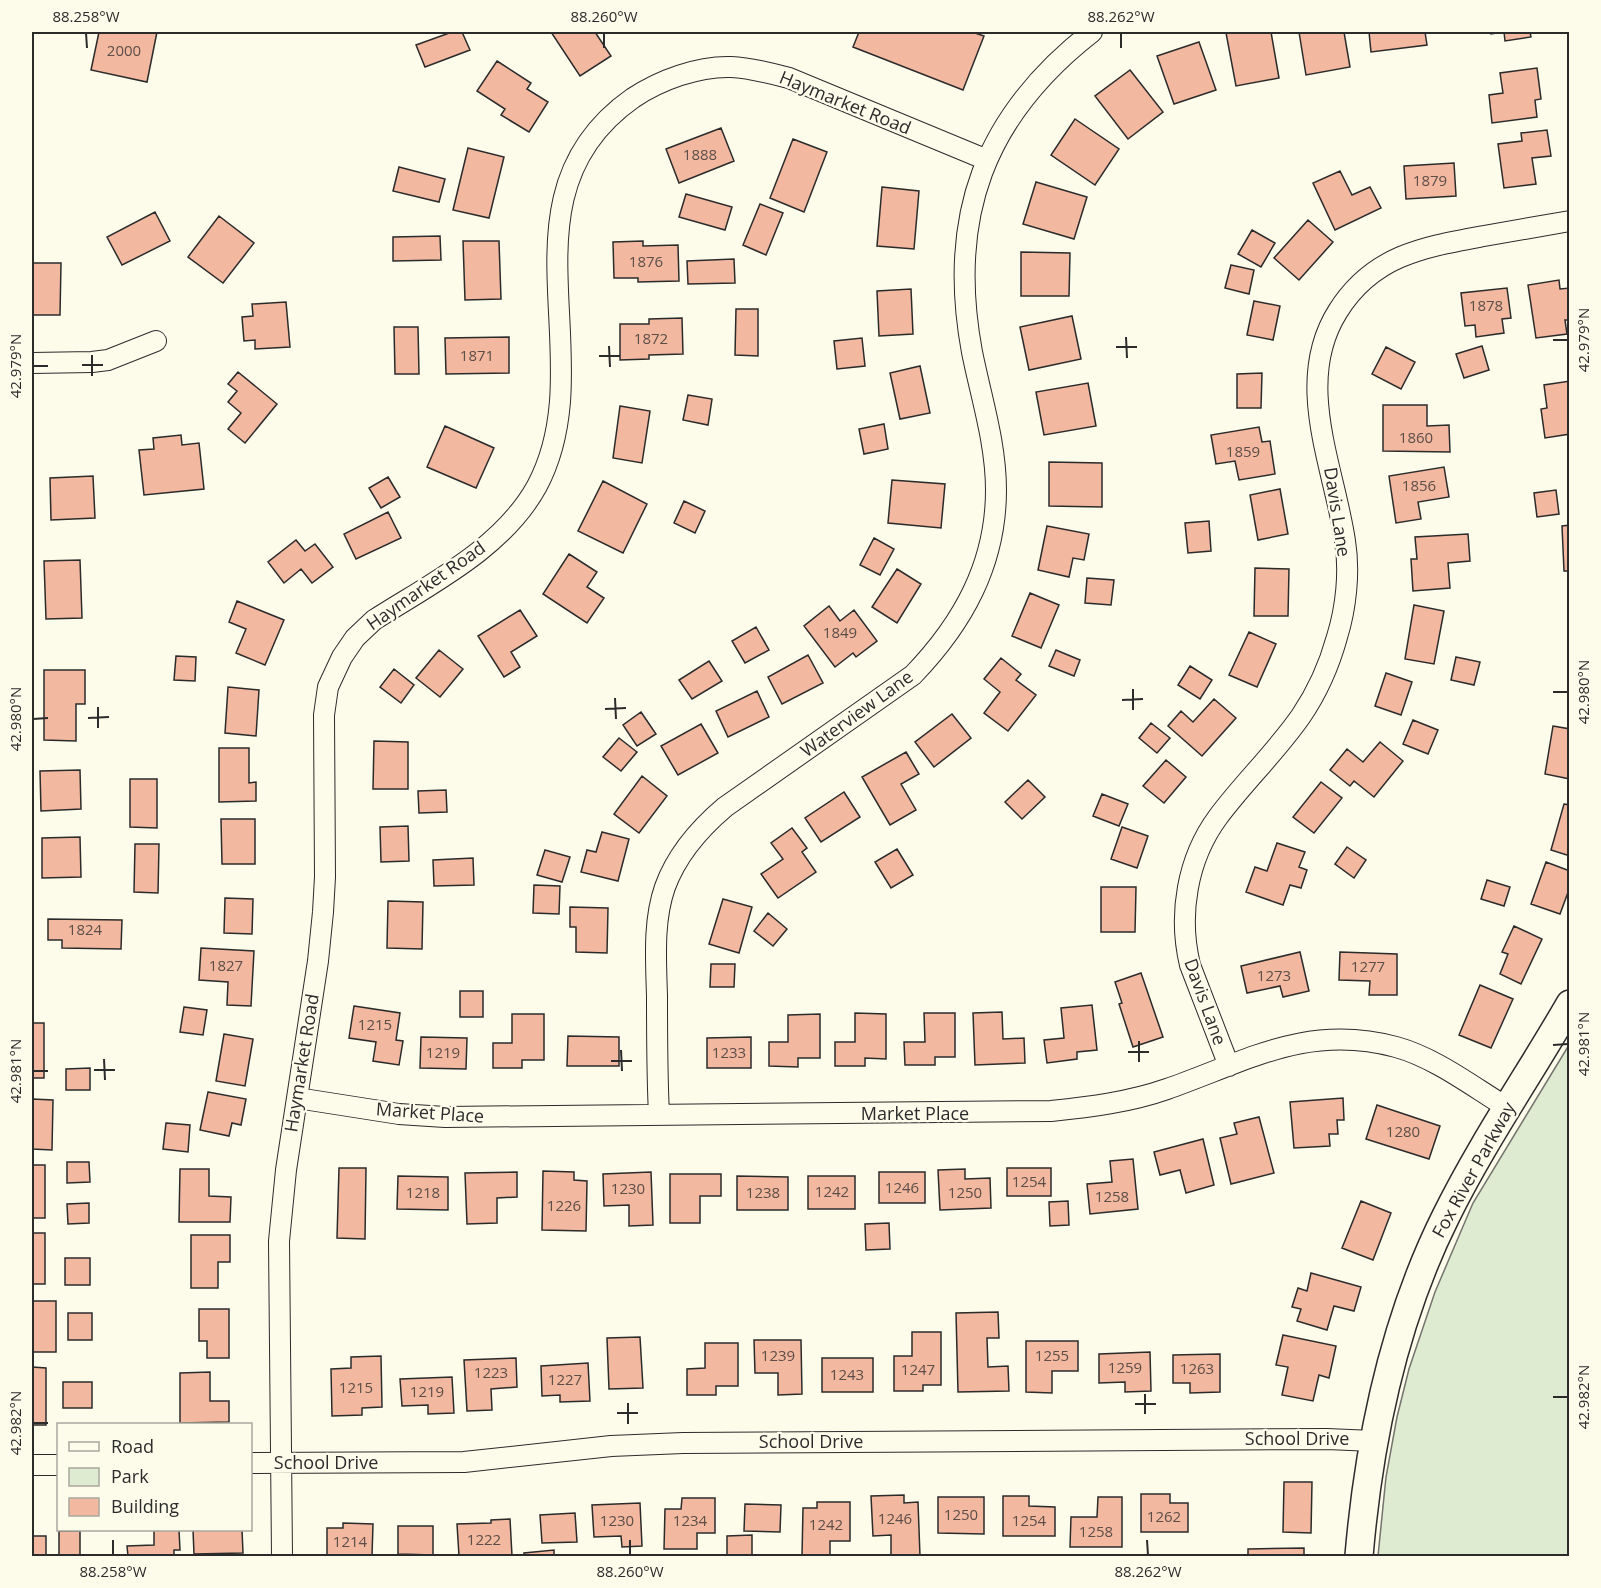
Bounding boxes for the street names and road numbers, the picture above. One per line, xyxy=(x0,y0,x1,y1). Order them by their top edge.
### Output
street label: Haymarket Road xyxy=(776,65,915,139)
street label: Davis Lane xyxy=(1319,465,1357,558)
street label: Haymarket Road xyxy=(361,535,490,635)
street label: Waterview Lane xyxy=(795,664,917,762)
street label: Davis Lane xyxy=(1179,955,1233,1048)
street label: Haymarket Road xyxy=(278,992,324,1134)
street label: Market Place xyxy=(375,1096,485,1128)
street label: Fox River Parkway xyxy=(1426,1097,1521,1242)
street label: Market Place xyxy=(861,1101,969,1125)
street label: School Drive xyxy=(1245,1426,1349,1450)
street label: School Drive xyxy=(759,1429,863,1453)
street label: School Drive xyxy=(274,1450,378,1474)

